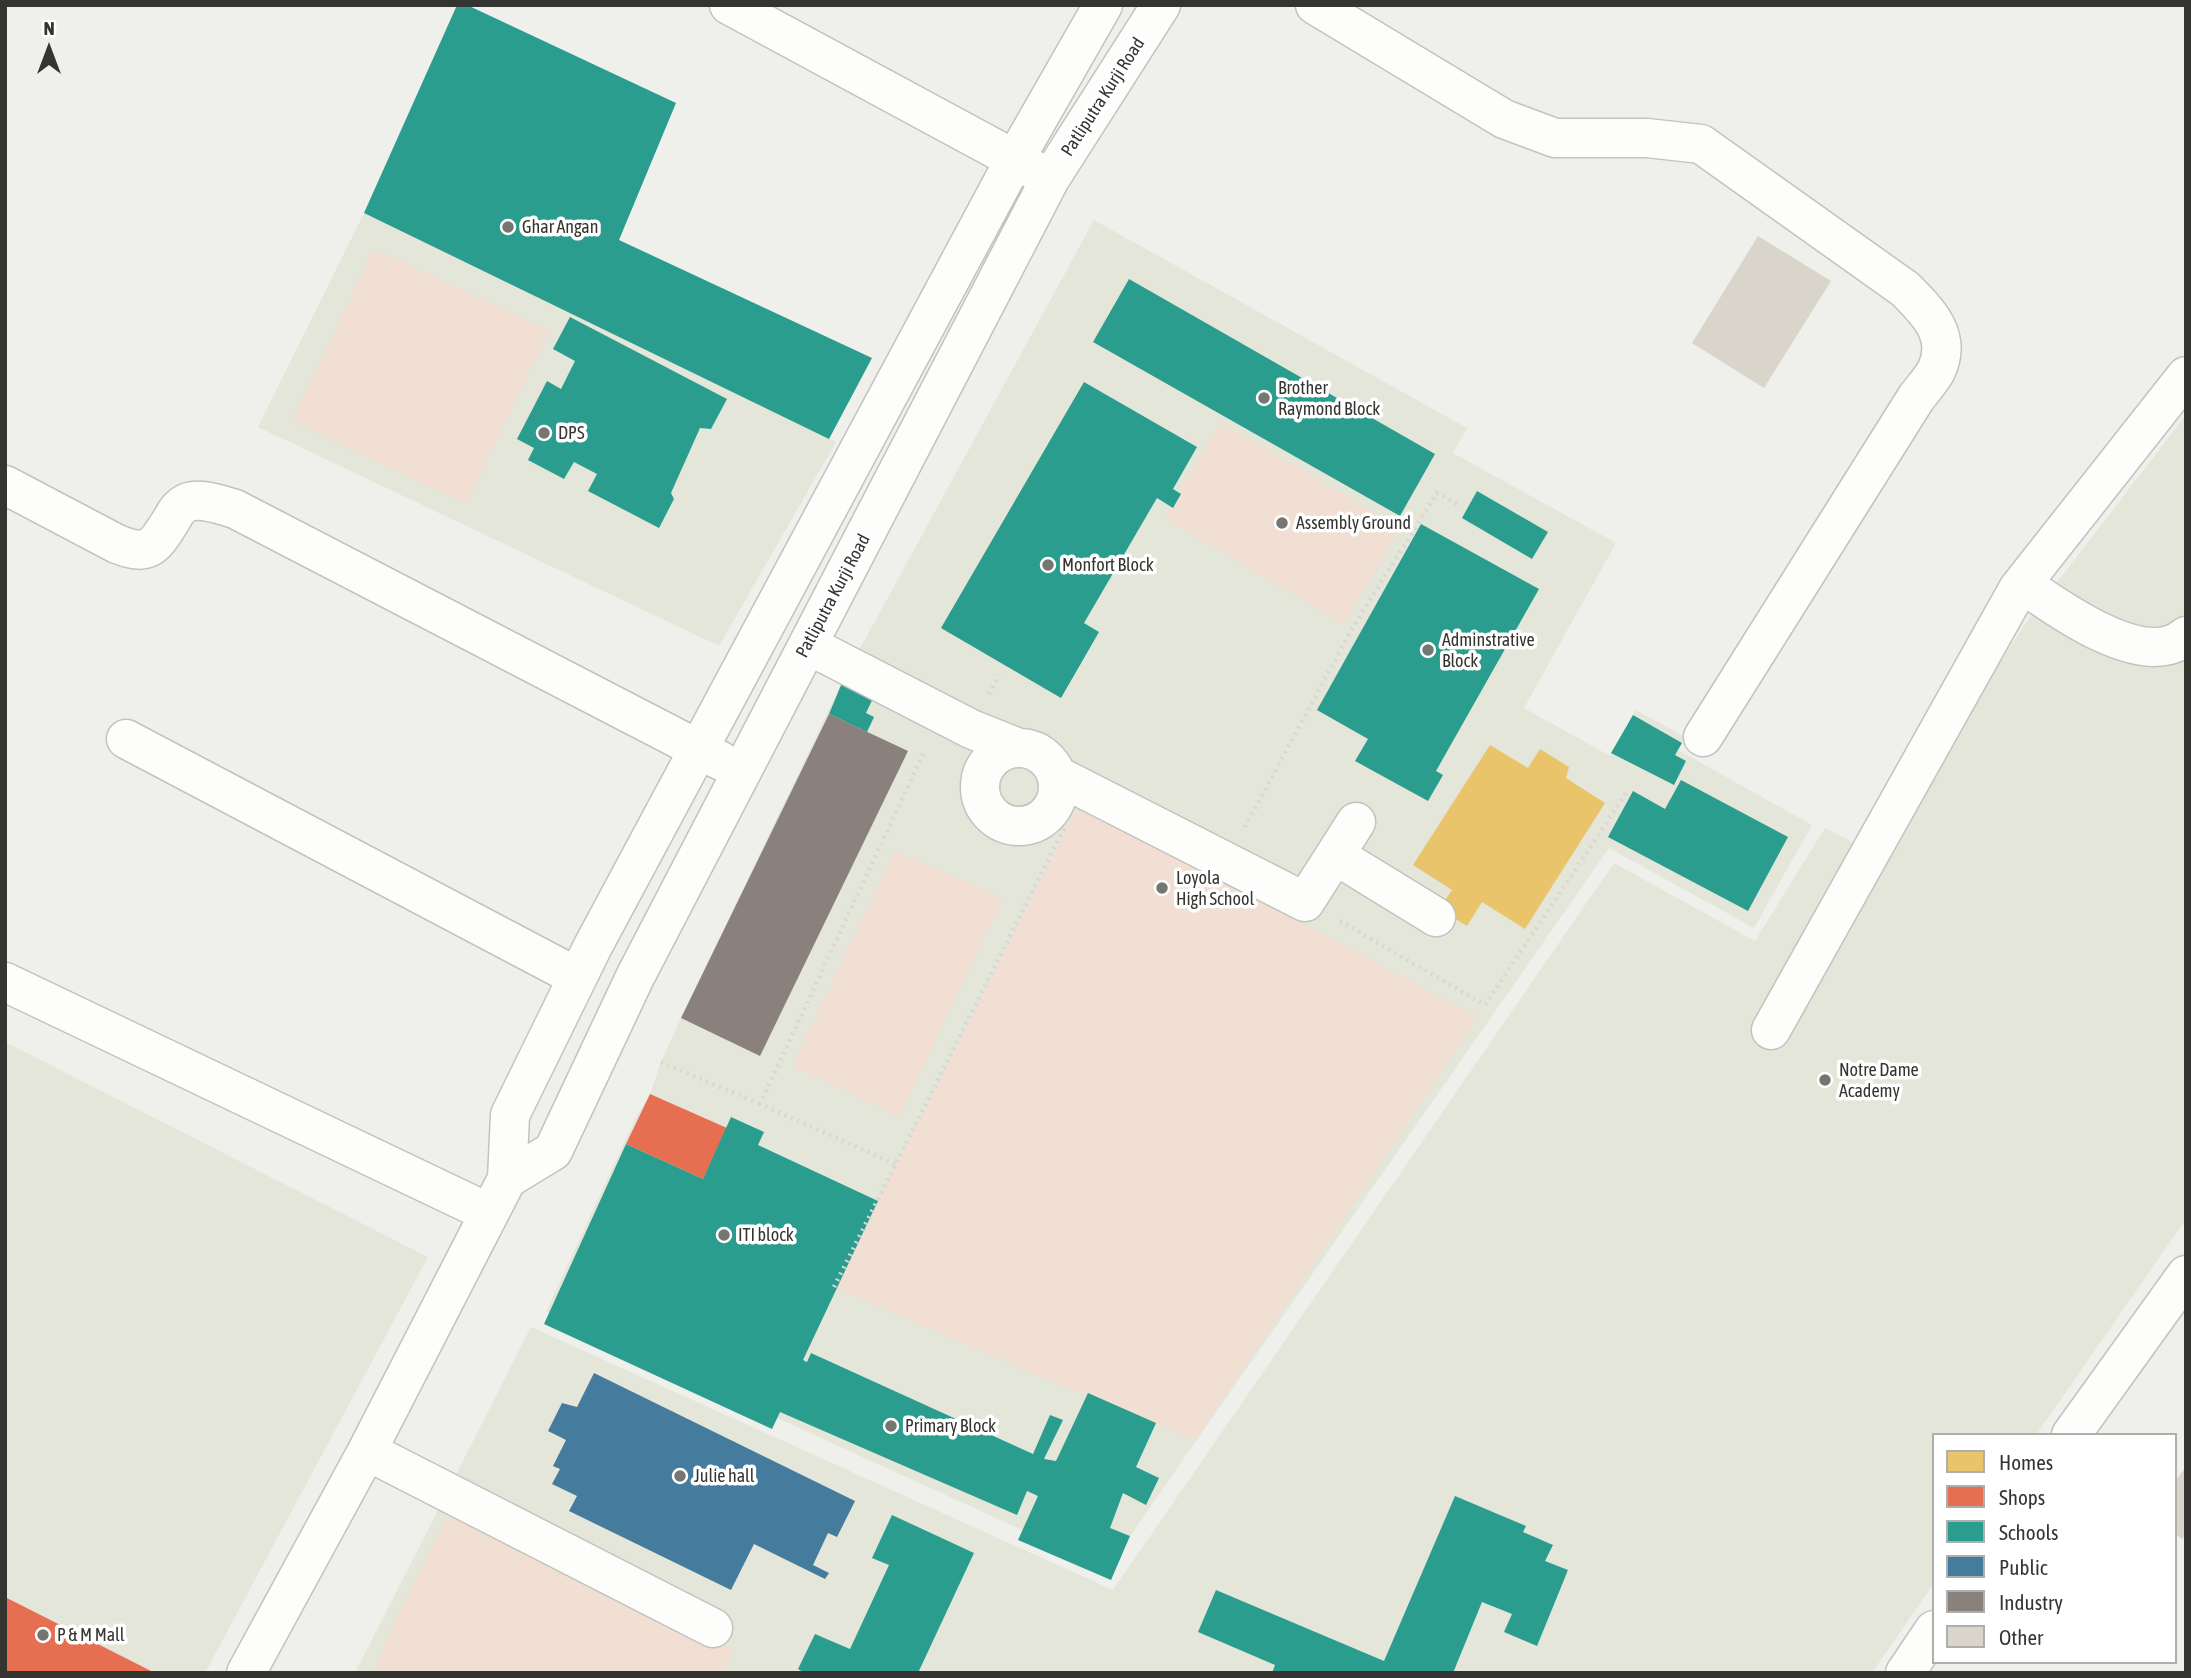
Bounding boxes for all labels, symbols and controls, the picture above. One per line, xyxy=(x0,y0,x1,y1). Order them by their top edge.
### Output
north arrow xyxy=(14,14,84,84)
text: N xyxy=(43,17,55,39)
street label: Patliputra Kurji Road xyxy=(1057,34,1149,160)
place label: Ghar Angan xyxy=(522,216,598,238)
marker: Ghar Angan xyxy=(500,219,516,235)
place label: Brother Raymond Block xyxy=(1278,377,1380,420)
marker: Brother Raymond Block xyxy=(1256,390,1272,406)
place label: DPS xyxy=(558,422,584,444)
marker: DPS xyxy=(536,425,552,441)
place label: Assembly Ground xyxy=(1296,512,1411,534)
marker: Assembly Ground xyxy=(1274,515,1290,531)
street label: Patliputra Kurji Road xyxy=(791,531,875,661)
place label: Monfort Block xyxy=(1062,554,1154,576)
marker: Monfort Block xyxy=(1040,557,1056,573)
place label: Adminstrative Block xyxy=(1442,629,1535,672)
marker: Adminstrative Block xyxy=(1420,642,1436,658)
place label: Loyola High School xyxy=(1176,867,1254,910)
marker: Loyola High School xyxy=(1154,880,1170,896)
place label: Notre Dame Academy xyxy=(1839,1059,1919,1102)
marker: Notre Dame Academy xyxy=(1817,1072,1833,1088)
place label: ITI block xyxy=(738,1224,794,1246)
marker: ITI block xyxy=(716,1227,732,1243)
place label: Primary Block xyxy=(905,1415,996,1437)
marker: Primary Block xyxy=(883,1418,899,1434)
legend xyxy=(1932,1433,2177,1664)
text: Homes xyxy=(1999,1450,2053,1474)
place label: Julie hall xyxy=(694,1465,755,1487)
marker: Julie hall xyxy=(672,1468,688,1484)
text: Shops xyxy=(1999,1485,2045,1509)
text: Schools xyxy=(1999,1520,2059,1544)
text: Public xyxy=(1999,1555,2048,1579)
text: Industry xyxy=(1999,1590,2063,1614)
place label: P & M Mall xyxy=(57,1624,125,1646)
text: Other xyxy=(1999,1625,2043,1649)
marker: P & M Mall xyxy=(35,1627,51,1643)

